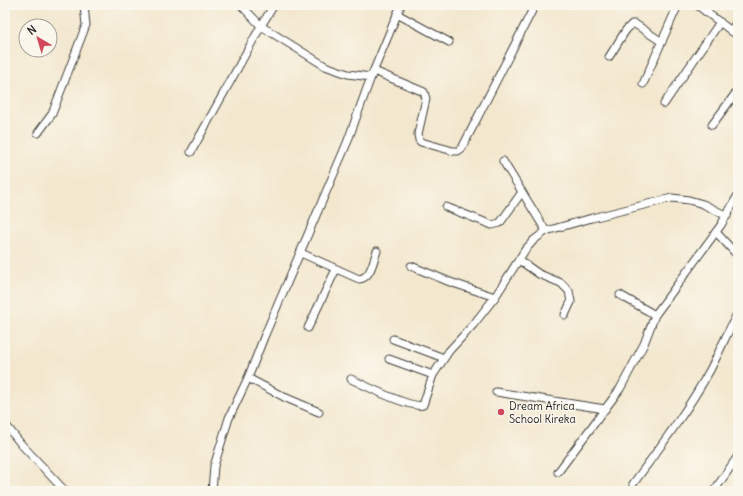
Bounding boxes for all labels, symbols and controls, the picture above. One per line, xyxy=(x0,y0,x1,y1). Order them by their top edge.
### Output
north arrow xyxy=(18,18,58,58)
text: N xyxy=(25,22,39,38)
place label: Dream Africa School Kireka xyxy=(509,399,576,426)
marker: Dream Africa School Kireka xyxy=(496,407,506,417)

